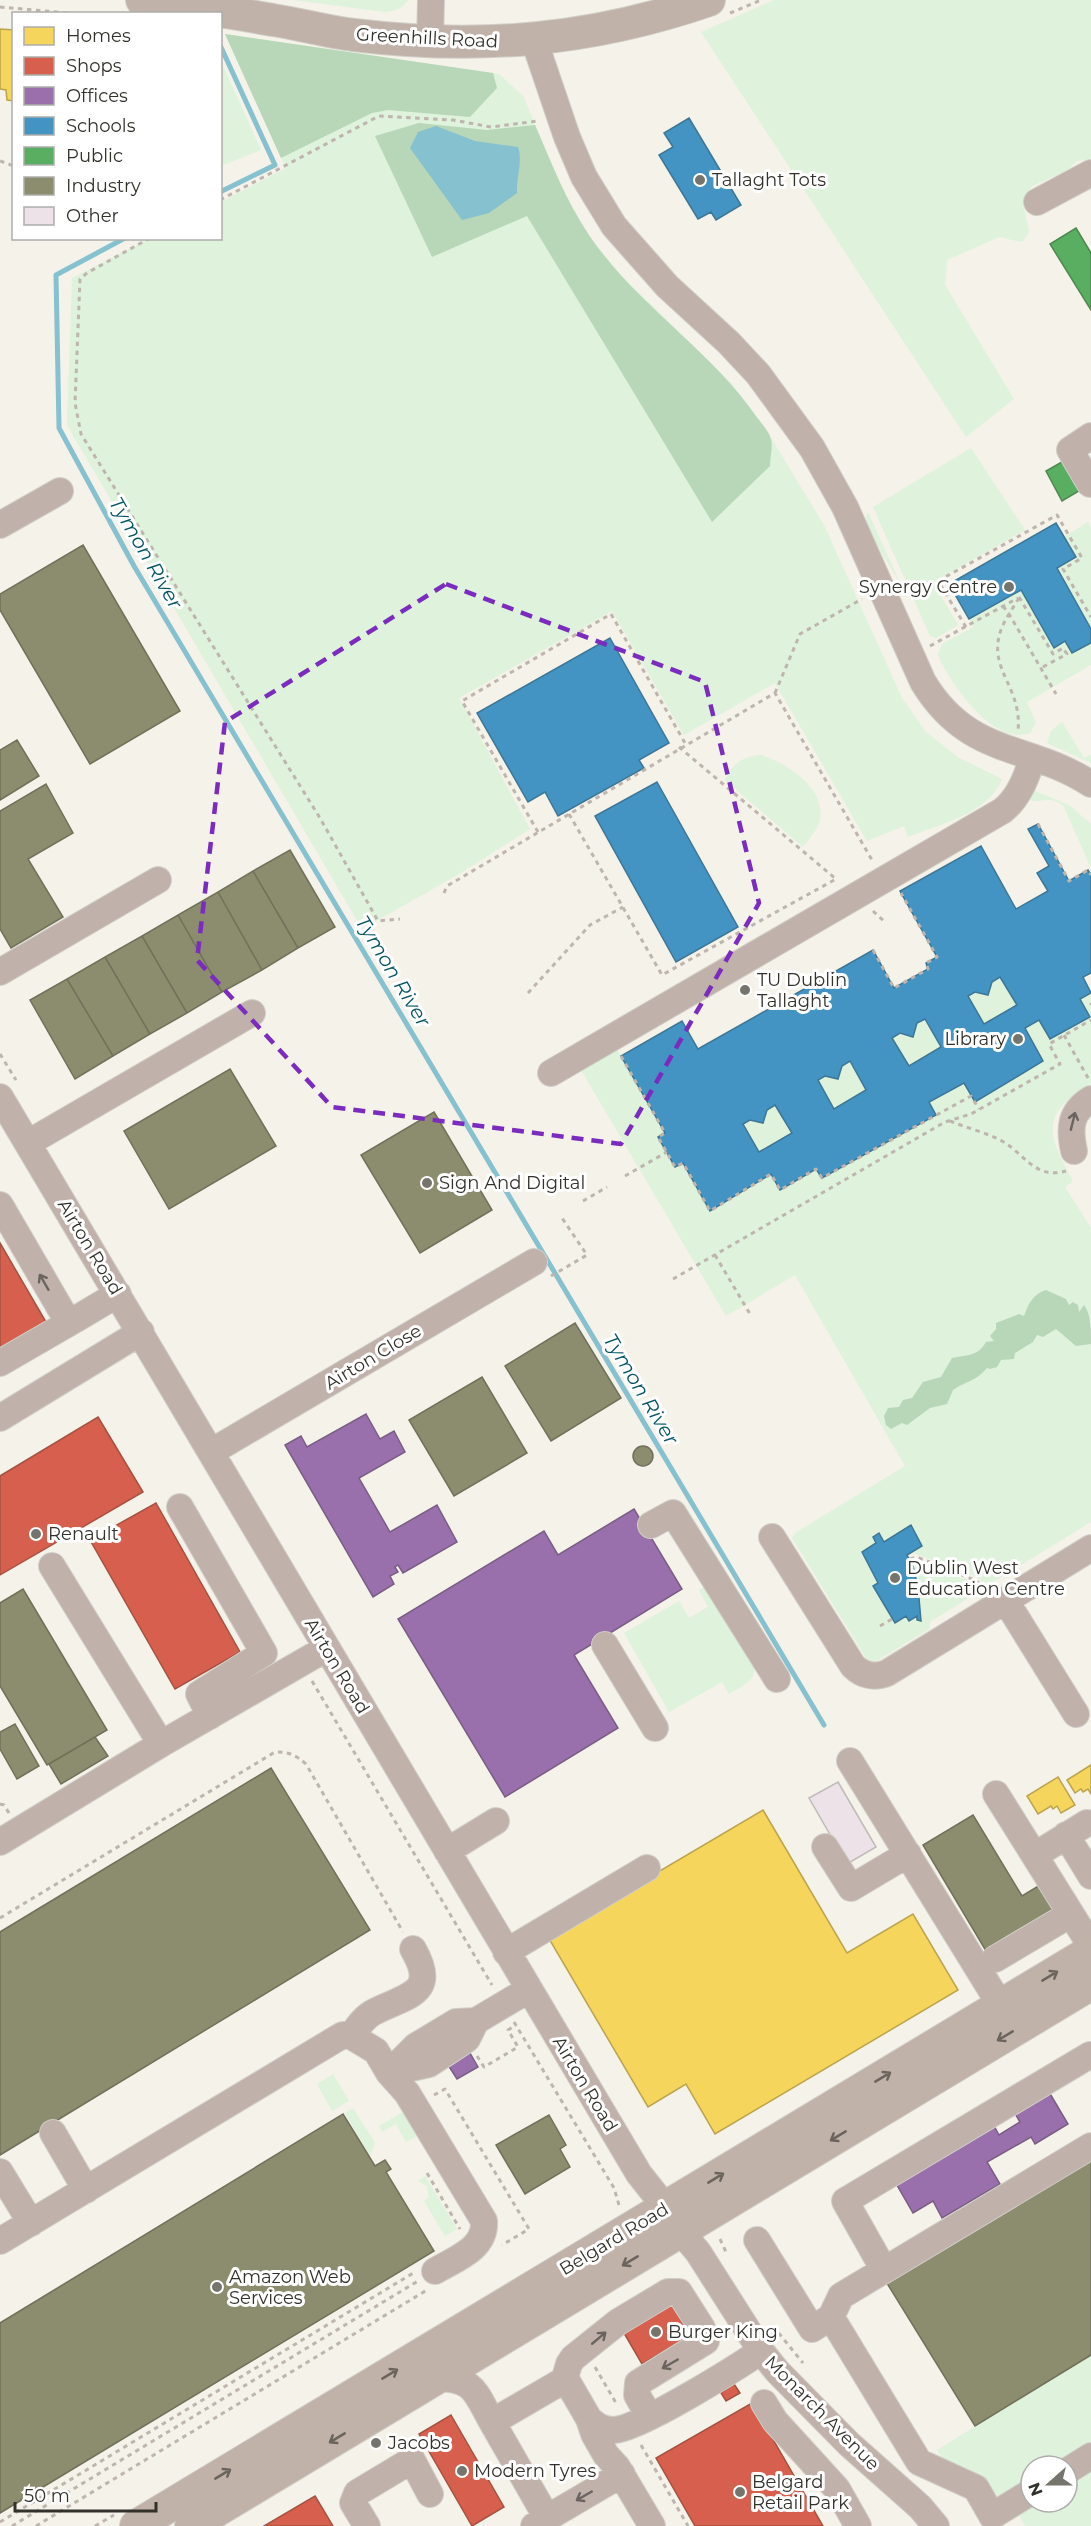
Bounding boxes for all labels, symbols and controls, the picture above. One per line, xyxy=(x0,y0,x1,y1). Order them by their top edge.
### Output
legend xyxy=(12,12,222,240)
street label: Greenhills Road xyxy=(355,23,499,53)
text: Homes xyxy=(66,25,131,47)
text: Shops xyxy=(66,55,122,77)
text: Offices xyxy=(66,85,128,107)
text: Schools xyxy=(66,115,136,137)
text: Public xyxy=(66,145,123,167)
place label: Tallaght Tots xyxy=(712,169,826,191)
marker: Tallaght Tots xyxy=(693,173,707,187)
text: Industry xyxy=(66,175,141,197)
text: Other xyxy=(66,205,119,227)
water label: Tymon River xyxy=(104,493,188,614)
place label: Synergy Centre xyxy=(859,576,997,598)
marker: Synergy Centre xyxy=(1002,580,1016,594)
water label: Tymon River xyxy=(350,911,436,1032)
place label: TU Dublin Tallaght xyxy=(757,969,847,1012)
marker: TU Dublin Tallaght xyxy=(738,983,752,997)
place label: Library xyxy=(944,1028,1006,1050)
marker: Library xyxy=(1011,1032,1025,1046)
one-way arrow xyxy=(1068,1112,1080,1131)
place label: Sign And Digital xyxy=(439,1172,585,1194)
marker: Sign And Digital xyxy=(420,1176,434,1190)
street label: Airton Road xyxy=(53,1195,127,1299)
one-way arrow xyxy=(38,1273,50,1290)
street label: Airton Close xyxy=(321,1319,425,1394)
water label: Tymon River xyxy=(598,1329,684,1450)
place label: Renault xyxy=(48,1523,119,1545)
marker: Renault xyxy=(29,1527,43,1541)
place label: Dublin West Education Centre xyxy=(907,1557,1065,1600)
marker: Dublin West Education Centre xyxy=(888,1571,902,1585)
street label: Airton Road xyxy=(300,1614,374,1718)
one-way arrow xyxy=(1041,1970,1058,1982)
one-way arrow xyxy=(997,2030,1014,2042)
street label: Airton Road xyxy=(548,2032,622,2136)
one-way arrow xyxy=(874,2071,891,2083)
one-way arrow xyxy=(830,2131,847,2143)
one-way arrow xyxy=(707,2171,724,2183)
street label: Belgard Road xyxy=(556,2198,672,2280)
one-way arrow xyxy=(622,2256,639,2268)
place label: Amazon Web Services xyxy=(229,2266,351,2309)
marker: Amazon Web Services xyxy=(210,2280,224,2294)
place label: Burger King xyxy=(668,2321,778,2343)
marker: Burger King xyxy=(649,2325,663,2339)
one-way arrow xyxy=(591,2331,606,2345)
street label: Monarch Avenue xyxy=(760,2351,884,2475)
one-way arrow xyxy=(662,2358,679,2370)
one-way arrow xyxy=(381,2367,398,2379)
place label: Jacobs xyxy=(387,2432,450,2454)
one-way arrow xyxy=(329,2433,346,2445)
marker: Jacobs xyxy=(369,2436,383,2450)
north arrow xyxy=(1019,2454,1079,2514)
place label: Modern Tyres xyxy=(474,2460,596,2482)
marker: Modern Tyres xyxy=(455,2464,469,2478)
one-way arrow xyxy=(214,2468,231,2480)
place label: Belgard Retail Park xyxy=(752,2471,849,2514)
scale bar xyxy=(15,2475,156,2513)
text: N xyxy=(1024,2480,1047,2499)
text: 50 m xyxy=(24,2485,70,2507)
marker: Belgard Retail Park xyxy=(733,2485,747,2499)
one-way arrow xyxy=(576,2491,593,2503)

